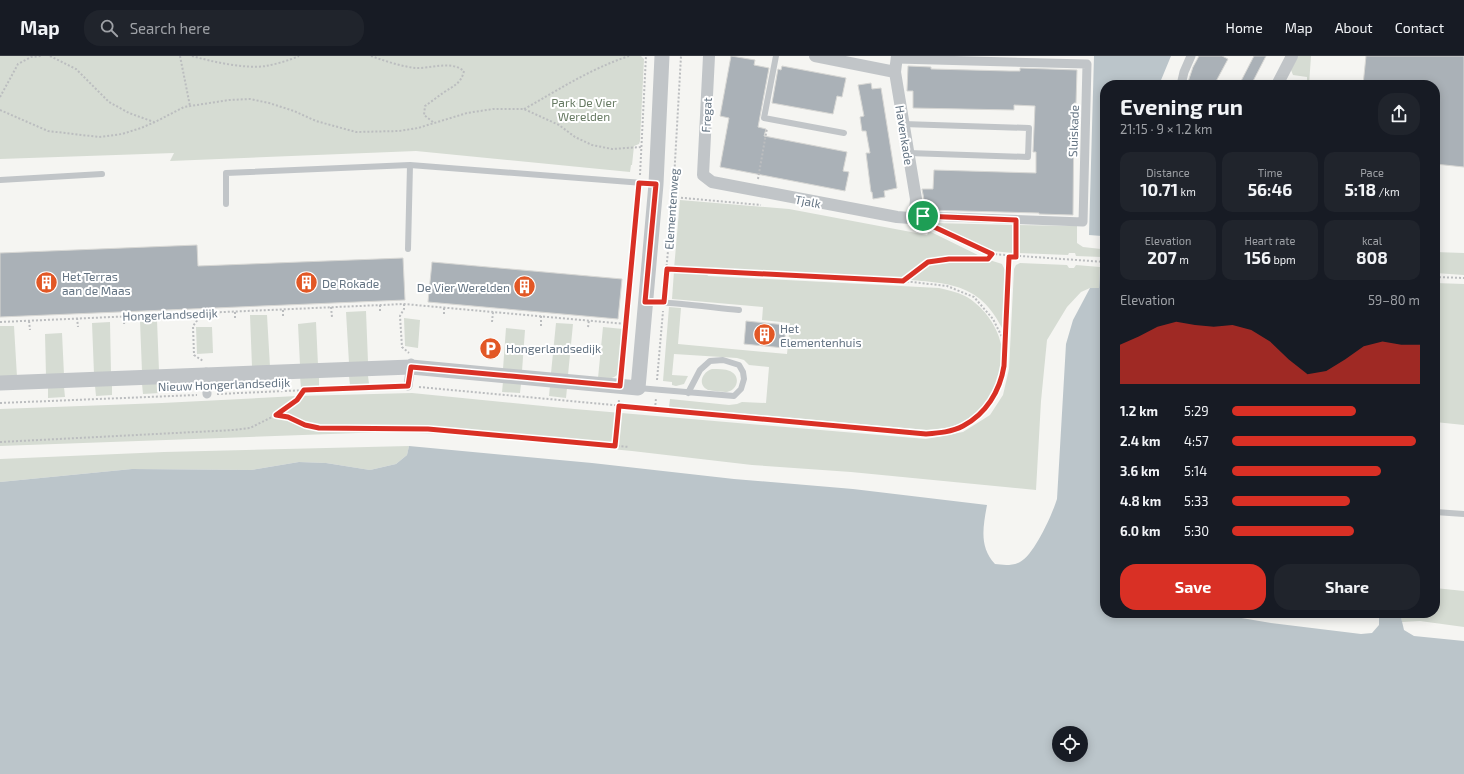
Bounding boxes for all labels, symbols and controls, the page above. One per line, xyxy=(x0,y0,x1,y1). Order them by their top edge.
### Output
search box xyxy=(84,10,364,46)
text: Map xyxy=(20,16,60,39)
icon: search xyxy=(98,17,120,39)
text: Search here xyxy=(130,19,210,37)
text: Home xyxy=(1226,19,1263,36)
text: Map xyxy=(1285,19,1313,36)
text: About xyxy=(1335,19,1373,36)
text: Contact xyxy=(1395,19,1444,36)
text: Evening run xyxy=(1120,93,1243,119)
button: share xyxy=(1378,93,1420,135)
park label: Park De Vier Werelden xyxy=(551,95,617,123)
street label: Fregat xyxy=(698,97,714,133)
street label: Havenkade xyxy=(893,104,917,166)
street label: Sluiskade xyxy=(1065,105,1081,157)
text: 21:15 · 9 × 1.2 km xyxy=(1120,121,1212,137)
text: Distance xyxy=(1146,166,1190,179)
text: Time xyxy=(1258,166,1282,179)
text: Pace xyxy=(1360,166,1384,179)
street label: Elementenweg xyxy=(661,167,681,250)
text: 10.71 xyxy=(1140,179,1178,199)
text: 56:46 xyxy=(1248,179,1292,199)
text: 5:18 xyxy=(1344,179,1376,199)
text: km xyxy=(1178,185,1196,198)
text: /km xyxy=(1376,185,1400,198)
street label: Tjalk xyxy=(794,192,822,211)
pin xyxy=(906,199,940,233)
icon: arrive xyxy=(912,205,934,227)
text: Elevation xyxy=(1145,234,1191,247)
text: Heart rate xyxy=(1245,234,1295,247)
text: kcal xyxy=(1362,234,1382,247)
text: 207 xyxy=(1147,247,1177,267)
text: 156 xyxy=(1244,247,1271,267)
text: 808 xyxy=(1356,247,1388,267)
text: m xyxy=(1177,253,1189,266)
text: bpm xyxy=(1271,253,1296,266)
place label: Het Terras aan de Maas xyxy=(62,269,131,297)
building icon: Het Terras aan de Maas xyxy=(34,270,60,296)
building icon: De Rokade xyxy=(294,270,320,296)
building icon: De Vier Werelden xyxy=(512,274,538,300)
place label: De Rokade xyxy=(322,276,379,290)
place label: De Vier Werelden xyxy=(417,280,510,294)
text: Elevation xyxy=(1120,292,1175,308)
text: 59–80 m xyxy=(1368,292,1420,308)
street label: Hongerlandsedijk xyxy=(122,305,218,324)
place label: Het Elementenhuis xyxy=(780,321,862,349)
building icon: Het Elementenhuis xyxy=(752,322,778,348)
parking icon: Hongerlandsedijk xyxy=(477,335,503,361)
place label: Hongerlandsedijk xyxy=(506,341,601,356)
street label: Nieuw Hongerlandsedijk xyxy=(158,375,290,394)
text: 1.2 km xyxy=(1120,403,1158,419)
text: 5:29 xyxy=(1184,403,1209,419)
text: 2.4 km xyxy=(1120,433,1160,449)
text: 4:57 xyxy=(1184,433,1209,449)
text: 3.6 km xyxy=(1120,463,1160,479)
text: 5:14 xyxy=(1184,463,1207,479)
text: 4.8 km xyxy=(1120,493,1161,509)
text: 5:33 xyxy=(1184,493,1209,509)
text: 6.0 km xyxy=(1120,523,1161,539)
text: 5:30 xyxy=(1184,523,1209,539)
button: Save xyxy=(1120,564,1266,610)
button: Share xyxy=(1274,564,1420,610)
map controls xyxy=(1052,726,1088,762)
button: locate xyxy=(1052,726,1088,762)

